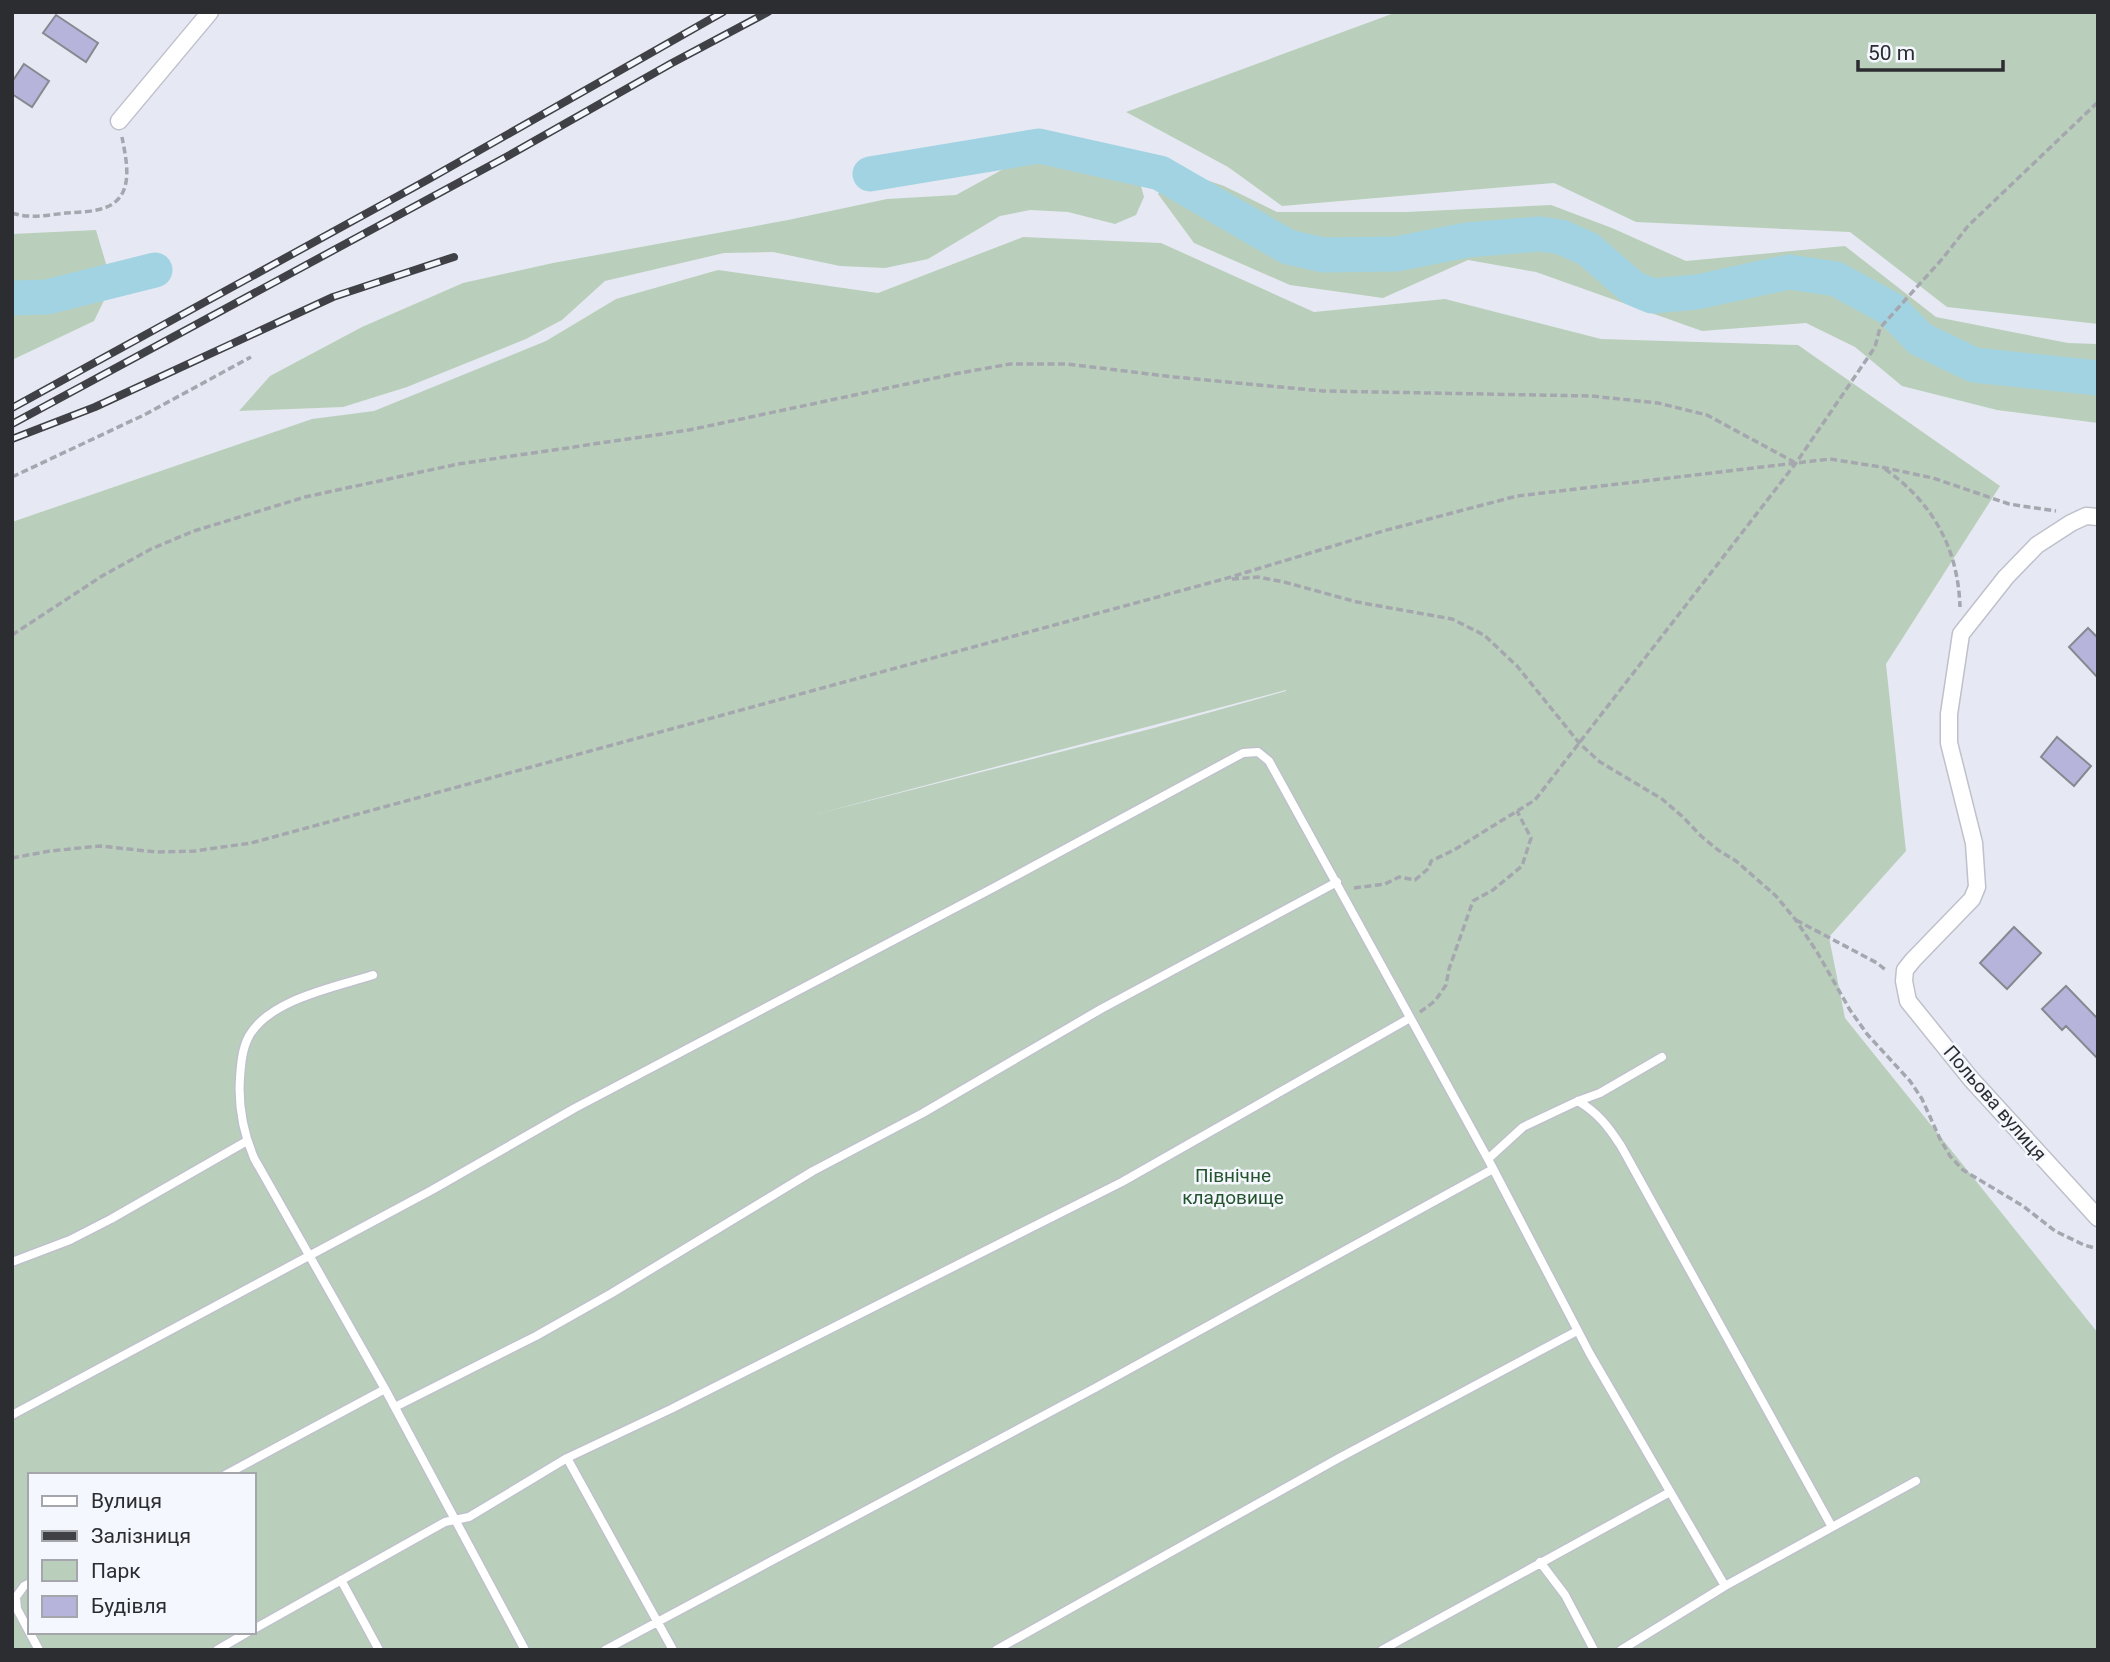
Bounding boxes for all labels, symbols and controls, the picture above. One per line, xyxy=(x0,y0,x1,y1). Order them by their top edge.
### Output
scale bar xyxy=(1858,28,2003,72)
text: 50 m xyxy=(1868,41,1915,65)
street label: Польова вулиця xyxy=(1939,1041,2051,1165)
park label: Північне кладовище xyxy=(1182,1164,1284,1209)
legend xyxy=(28,1473,256,1634)
text: Вулиця xyxy=(91,1489,162,1513)
text: Залізниця xyxy=(91,1524,191,1548)
text: Парк xyxy=(91,1559,141,1583)
text: Будівля xyxy=(91,1594,167,1618)

